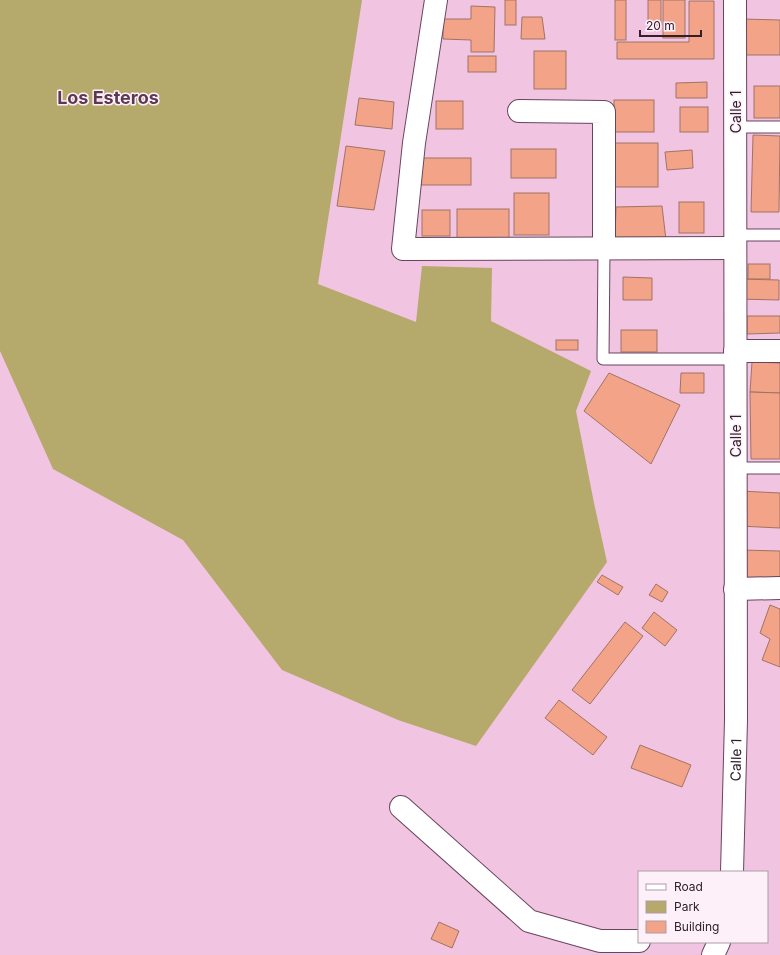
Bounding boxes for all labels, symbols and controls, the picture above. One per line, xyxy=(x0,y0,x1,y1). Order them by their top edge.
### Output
scale bar xyxy=(640,12,701,38)
text: 20 m xyxy=(646,18,675,33)
district label: Los Esteros xyxy=(57,87,159,108)
street label: Calle 1 xyxy=(727,91,744,133)
street label: Calle 1 xyxy=(727,415,744,457)
street label: Calle 1 xyxy=(726,738,744,782)
legend xyxy=(638,871,768,943)
text: Road xyxy=(674,879,703,894)
text: Park xyxy=(674,899,700,914)
text: Building xyxy=(674,919,719,934)

